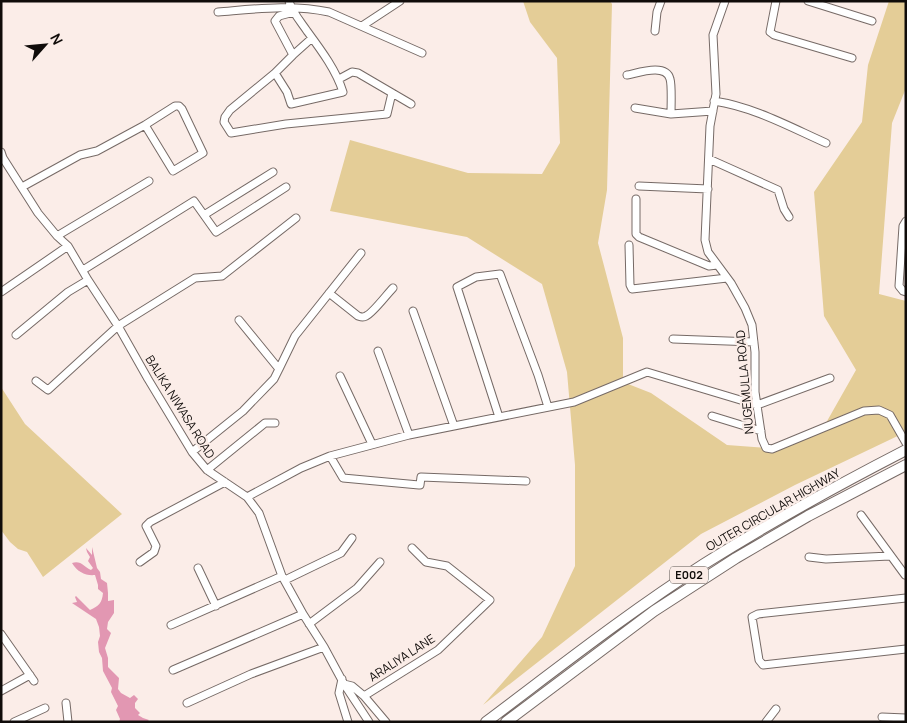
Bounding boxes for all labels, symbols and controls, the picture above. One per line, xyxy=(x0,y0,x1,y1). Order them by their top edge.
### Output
north arrow xyxy=(20,20,70,70)
text: N xyxy=(46,30,68,48)
street label: NUGEMULLA ROAD xyxy=(731,329,758,435)
street label: BALIKA NIWASA ROAD xyxy=(142,352,219,462)
street label: OUTER CIRCULAR HIGHWAY xyxy=(703,464,843,555)
road number: E002 xyxy=(670,566,708,584)
street label: ARALIYA LANE xyxy=(365,630,438,685)

